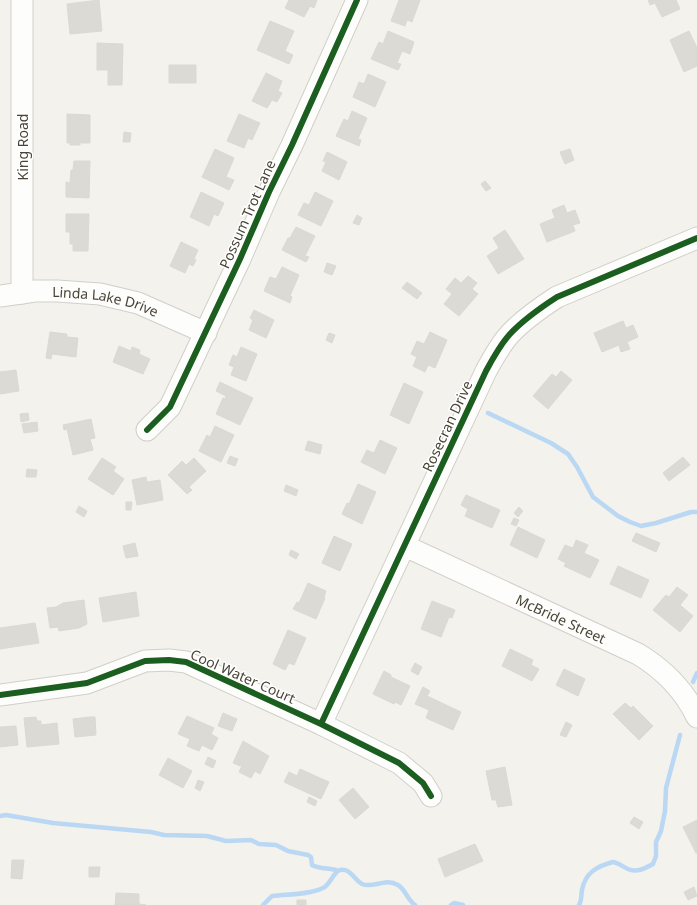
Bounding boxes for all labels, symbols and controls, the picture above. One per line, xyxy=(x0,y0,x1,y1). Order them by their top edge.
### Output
street label: King Road xyxy=(13,114,32,180)
street label: Possum Trot Lane xyxy=(214,157,280,271)
street label: Linda Lake Drive xyxy=(52,282,162,321)
street label: Rosecran Drive xyxy=(418,377,477,475)
street label: McBride Street xyxy=(513,589,609,647)
street label: Cool Water Court xyxy=(188,644,298,708)

